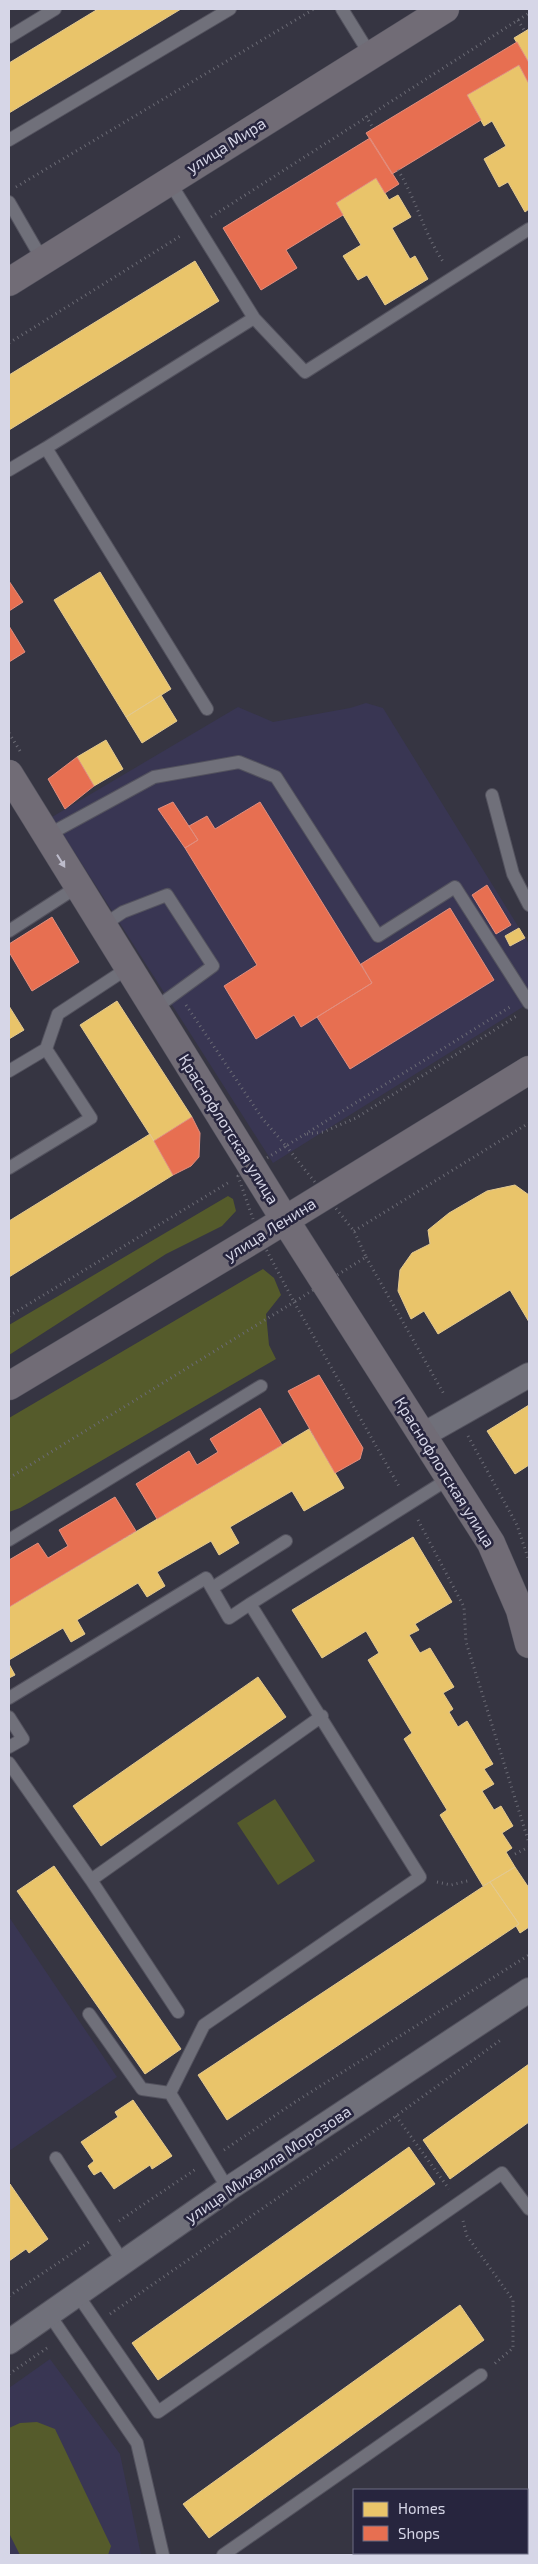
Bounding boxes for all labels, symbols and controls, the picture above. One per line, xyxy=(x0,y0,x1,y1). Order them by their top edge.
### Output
street label: улица Мира xyxy=(183,113,269,177)
one-way arrow xyxy=(57,854,66,867)
street label: Краснофлотская улица xyxy=(175,1050,283,1208)
street label: улица Ленина xyxy=(221,1193,319,1265)
street label: Краснофлотская улица xyxy=(391,1393,499,1551)
street label: улица Михаила Морозова xyxy=(181,2101,355,2227)
legend xyxy=(353,2489,528,2554)
text: Homes xyxy=(398,2499,445,2517)
text: Shops xyxy=(398,2524,440,2542)

